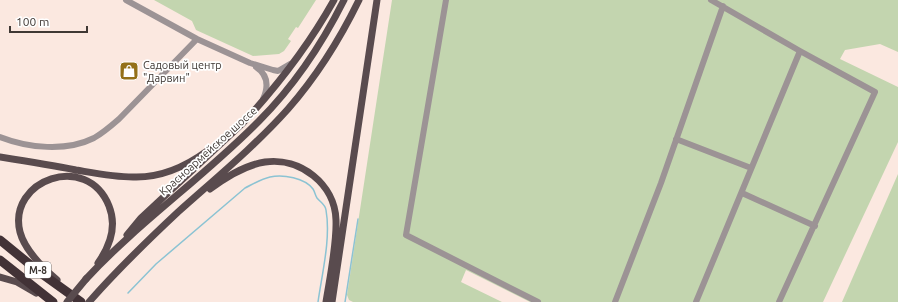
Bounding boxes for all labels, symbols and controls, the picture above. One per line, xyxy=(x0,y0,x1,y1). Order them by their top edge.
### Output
scale bar xyxy=(10,8,87,34)
text: 100 m xyxy=(16,15,49,28)
place label: Садовый центр "Дарвин" xyxy=(143,59,222,84)
shop icon: Садовый центр "Дарвин" xyxy=(118,60,140,82)
street label: Красноармейское шоссе xyxy=(157,104,259,198)
road number: М-8 xyxy=(25,262,51,278)

